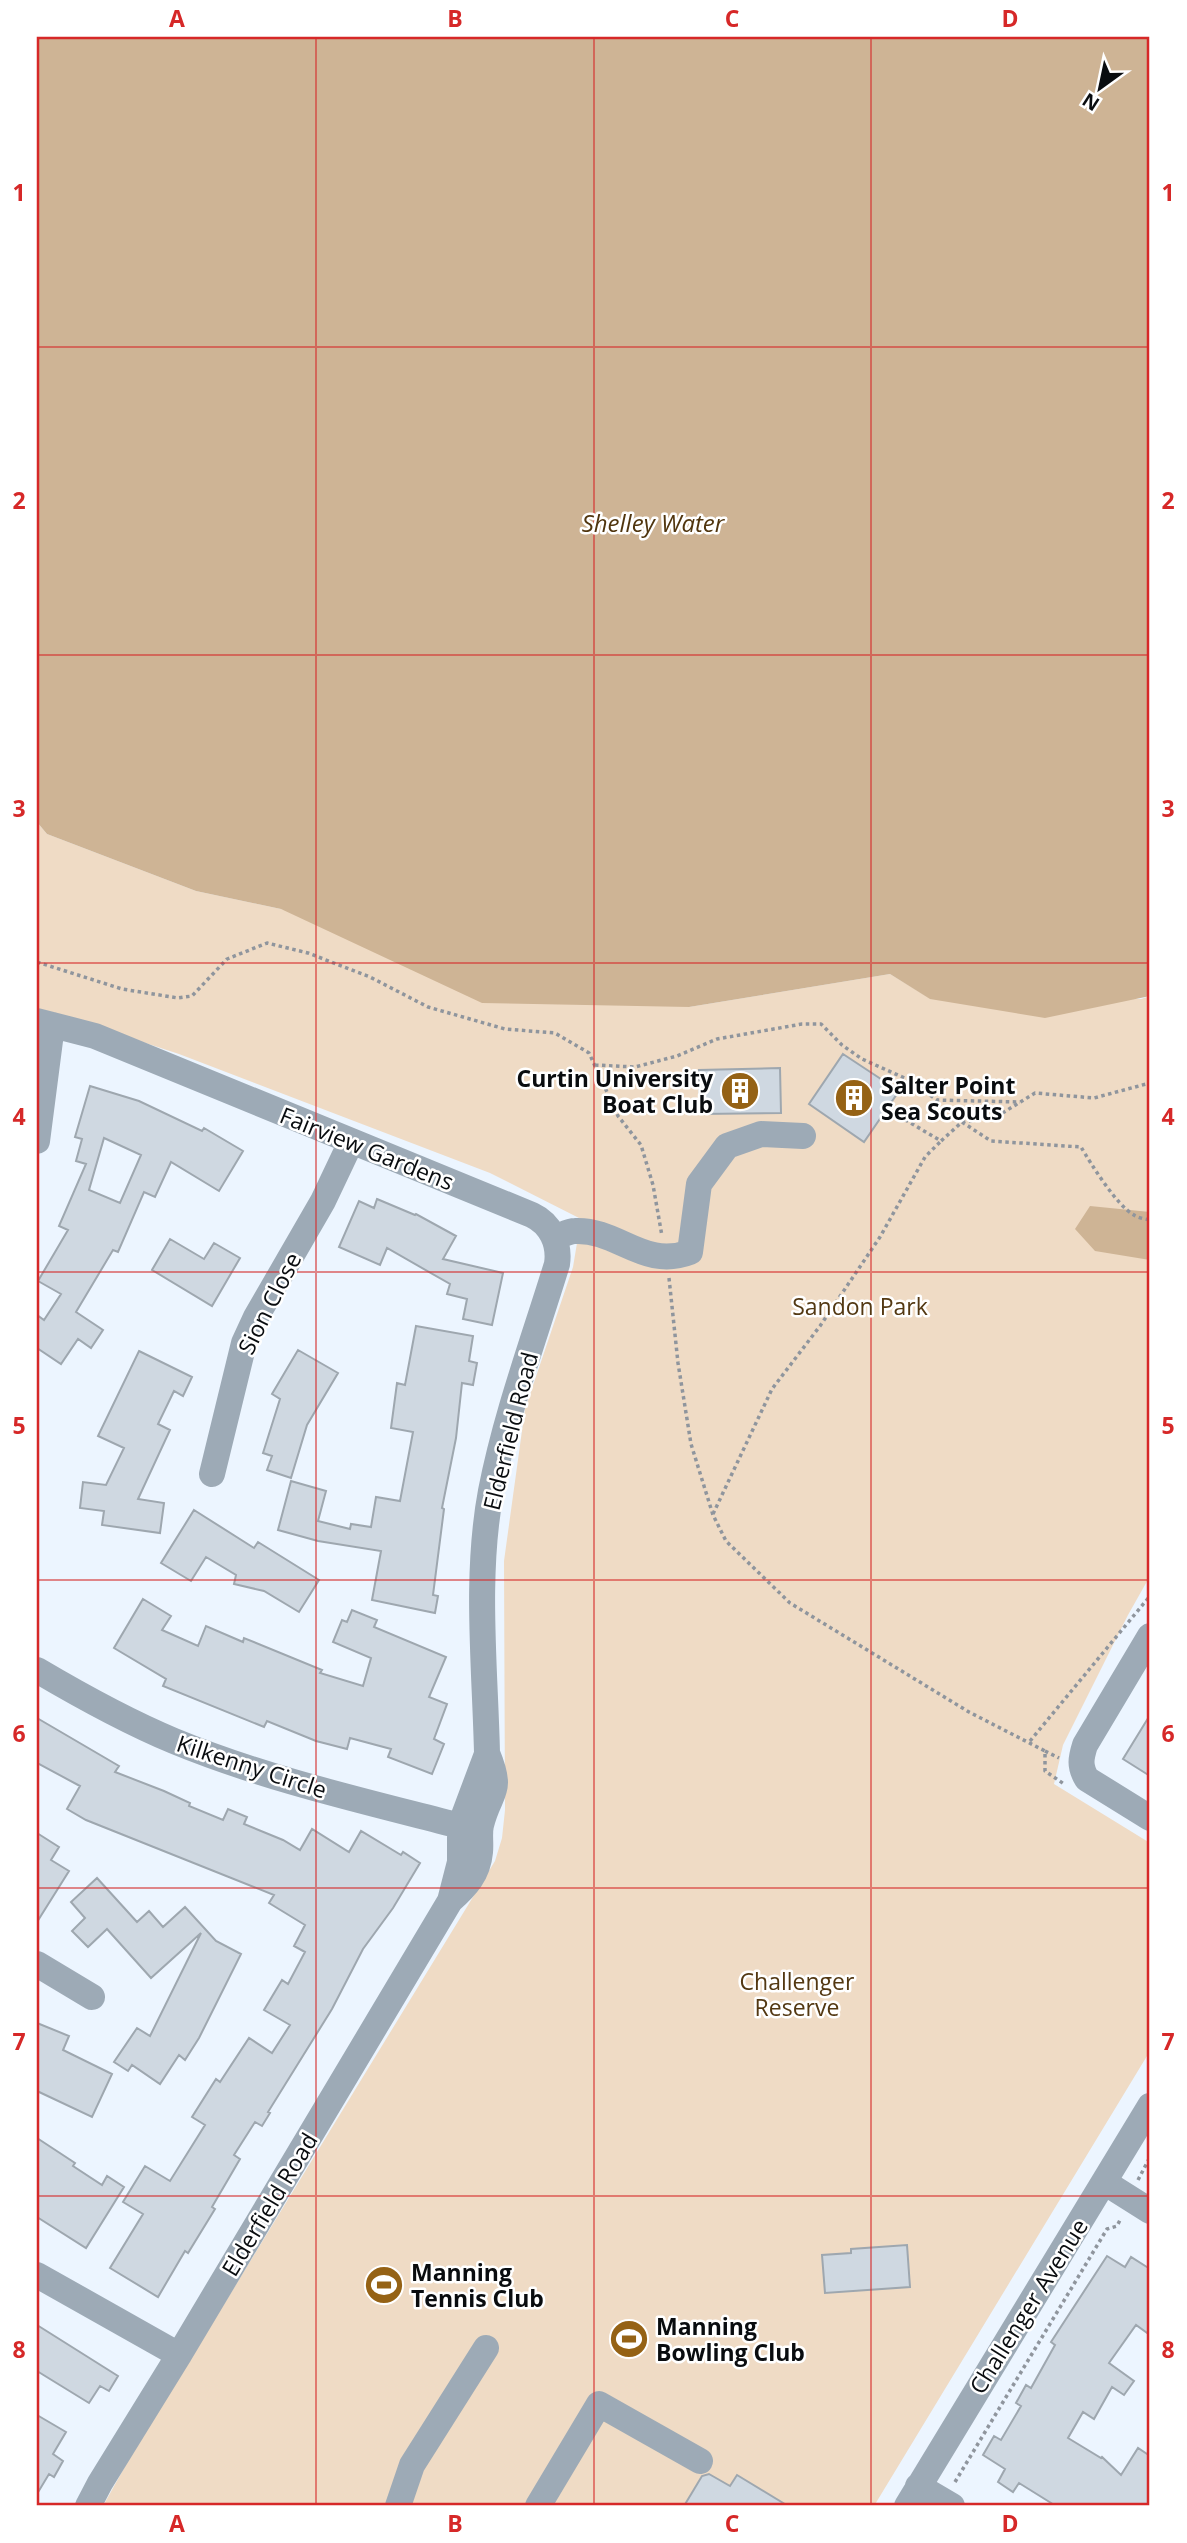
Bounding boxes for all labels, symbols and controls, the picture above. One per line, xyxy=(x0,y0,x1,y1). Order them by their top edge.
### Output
text: A xyxy=(169,2,185,34)
text: B xyxy=(447,2,463,34)
text: C xyxy=(725,2,739,34)
text: D xyxy=(1001,2,1019,34)
north arrow xyxy=(1064,52,1134,122)
text: N xyxy=(1077,87,1104,117)
text: 1 xyxy=(12,176,26,208)
text: 1 xyxy=(1161,176,1175,208)
text: 2 xyxy=(12,484,26,516)
text: 2 xyxy=(1161,484,1175,516)
water label: Shelley Water xyxy=(582,506,726,539)
text: 3 xyxy=(12,792,26,824)
text: 3 xyxy=(1161,792,1175,824)
place label: Curtin University Boat Club xyxy=(517,1062,714,1120)
place label: Salter Point Sea Scouts xyxy=(881,1069,1015,1127)
building icon: Curtin University Boat Club xyxy=(719,1070,761,1112)
building icon: Salter Point Sea Scouts xyxy=(833,1077,875,1119)
street label: Fairview Gardens xyxy=(275,1099,459,1197)
text: 4 xyxy=(12,1100,26,1132)
text: 4 xyxy=(1161,1100,1175,1132)
street label: Sion Close xyxy=(230,1247,308,1359)
park label: Sandon Park xyxy=(792,1290,928,1322)
street label: Elderfield Road xyxy=(475,1348,545,1514)
text: 5 xyxy=(12,1409,26,1441)
text: 5 xyxy=(1161,1409,1175,1441)
text: 6 xyxy=(12,1717,26,1749)
text: 6 xyxy=(1161,1717,1175,1749)
street label: Kilkenny Circle xyxy=(173,1727,331,1805)
park label: Challenger Reserve xyxy=(740,1965,855,2023)
text: 7 xyxy=(12,2025,26,2057)
text: 7 xyxy=(1161,2025,1175,2057)
street label: Elderfield Road xyxy=(214,2126,324,2282)
street label: Challenger Avenue xyxy=(961,2212,1095,2400)
place label: Manning Tennis Club xyxy=(411,2256,544,2314)
sports icon: Manning Tennis Club xyxy=(363,2264,405,2306)
place label: Manning Bowling Club xyxy=(656,2310,805,2368)
sports icon: Manning Bowling Club xyxy=(608,2318,650,2360)
text: 8 xyxy=(12,2333,26,2365)
text: 8 xyxy=(1161,2333,1175,2365)
text: A xyxy=(169,2507,185,2539)
text: B xyxy=(447,2507,463,2539)
text: C xyxy=(725,2507,739,2539)
text: D xyxy=(1001,2507,1019,2539)

